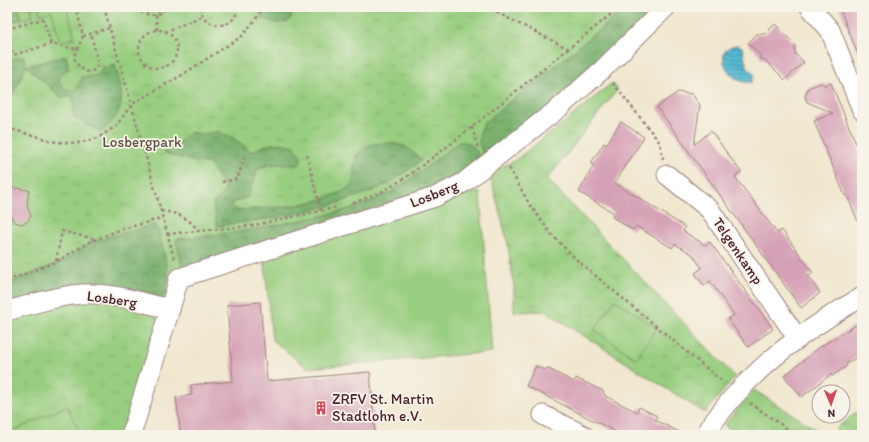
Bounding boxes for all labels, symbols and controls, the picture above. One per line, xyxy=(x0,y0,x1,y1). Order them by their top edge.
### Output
park label: Losbergpark xyxy=(102,133,182,151)
street label: Losberg xyxy=(407,176,461,212)
street label: Telgenkamp xyxy=(709,214,767,288)
street label: Losberg xyxy=(86,287,139,311)
north arrow xyxy=(811,384,851,424)
place label: ZRFV St. Martin Stadtlohn e.V. xyxy=(332,390,434,425)
building icon: ZRFV St. Martin Stadtlohn e.V. xyxy=(313,400,329,416)
text: N xyxy=(827,407,835,420)

